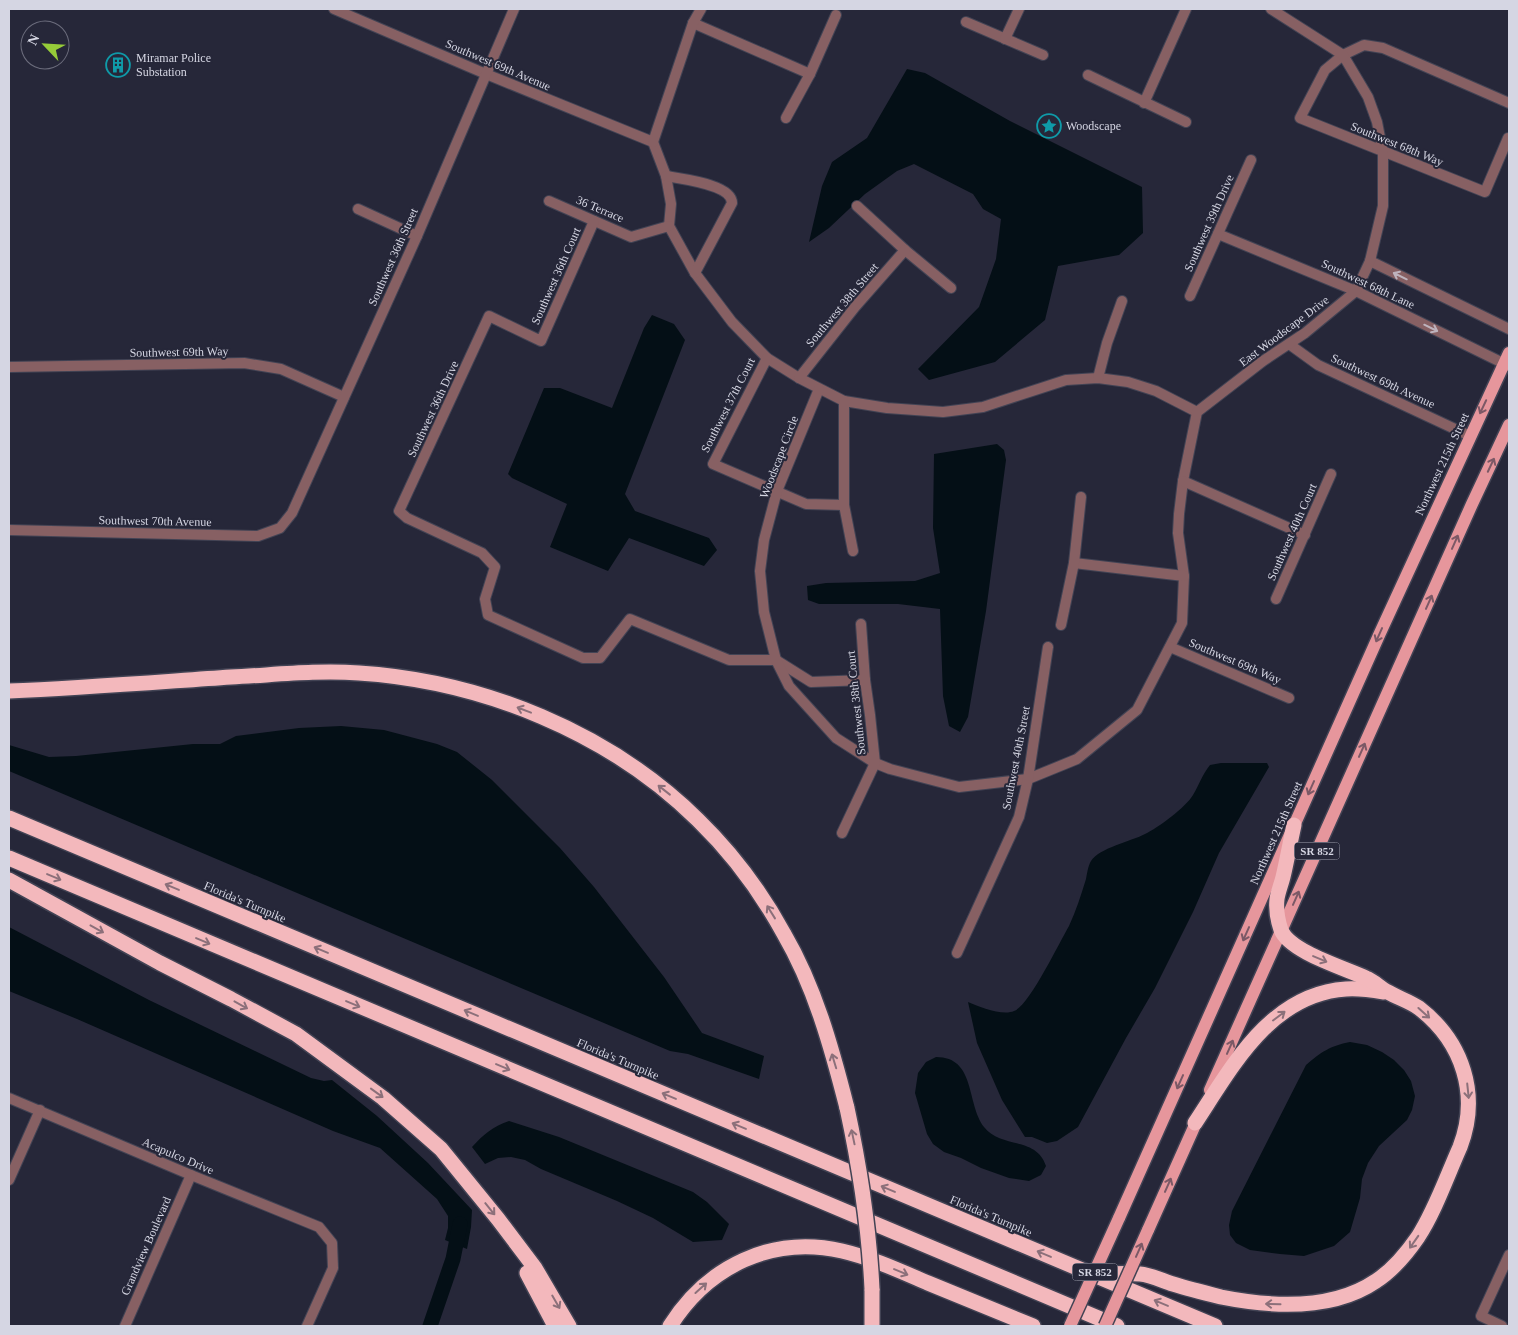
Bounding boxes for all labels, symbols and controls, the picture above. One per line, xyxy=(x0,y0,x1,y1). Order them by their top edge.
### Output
north arrow xyxy=(20,20,70,70)
text: N xyxy=(25,32,43,47)
street label: Southwest 69th Avenue xyxy=(443,36,553,94)
place label: Miramar Police Substation xyxy=(136,51,211,79)
building icon: Miramar Police Substation xyxy=(105,52,131,78)
place icon: Woodscape xyxy=(1036,113,1062,139)
place label: Woodscape xyxy=(1066,119,1121,133)
street label: Southwest 68th Way xyxy=(1349,119,1445,169)
street label: Southwest 39th Drive xyxy=(1181,172,1237,274)
street label: 36 Terrace xyxy=(574,193,626,225)
street label: Southwest 36th Street xyxy=(365,205,421,308)
street label: Southwest 36th Court xyxy=(528,225,584,327)
street label: Southwest 68th Lane xyxy=(1319,256,1417,312)
street label: Southwest 38th Street xyxy=(803,260,882,350)
one-way arrow xyxy=(1393,271,1408,280)
street label: East Woodscape Drive xyxy=(1236,293,1332,369)
one-way arrow xyxy=(1423,323,1438,333)
street label: Southwest 69th Way xyxy=(129,344,229,360)
street label: Southwest 69th Avenue xyxy=(1329,351,1437,411)
street label: Southwest 37th Court xyxy=(698,355,758,455)
street label: Southwest 36th Drive xyxy=(405,359,461,459)
one-way arrow xyxy=(1478,399,1488,414)
street label: Northwest 215th Street xyxy=(1412,410,1472,517)
street label: Woodscape Circle xyxy=(757,414,801,500)
one-way arrow xyxy=(1486,457,1496,472)
street label: Southwest 40th Court xyxy=(1264,481,1320,583)
street label: Southwest 70th Avenue xyxy=(98,513,212,529)
one-way arrow xyxy=(1451,535,1461,550)
one-way arrow xyxy=(1424,595,1434,610)
one-way arrow xyxy=(1374,627,1384,642)
street label: Southwest 69th Way xyxy=(1187,635,1283,687)
street label: Southwest 38th Court xyxy=(843,650,868,756)
street label: Southwest 40th Street xyxy=(999,704,1033,811)
one-way arrow xyxy=(517,705,532,714)
one-way arrow xyxy=(1358,743,1368,758)
street label: Northwest 215th Street xyxy=(1247,779,1305,887)
one-way arrow xyxy=(1306,780,1315,795)
one-way arrow xyxy=(658,785,671,796)
road number: SR 852 xyxy=(1294,842,1340,859)
one-way arrow xyxy=(46,873,61,883)
street label: Florida's Turnpike xyxy=(202,878,288,926)
one-way arrow xyxy=(165,882,180,891)
one-way arrow xyxy=(1291,891,1301,906)
one-way arrow xyxy=(765,905,776,919)
one-way arrow xyxy=(90,924,104,934)
one-way arrow xyxy=(1241,926,1250,941)
one-way arrow xyxy=(195,936,210,946)
one-way arrow xyxy=(314,945,329,955)
one-way arrow xyxy=(1312,954,1327,964)
one-way arrow xyxy=(345,999,360,1009)
one-way arrow xyxy=(233,1000,248,1010)
one-way arrow xyxy=(1418,1007,1431,1019)
one-way arrow xyxy=(464,1008,479,1018)
one-way arrow xyxy=(1272,1011,1285,1022)
street label: Florida's Turnpike xyxy=(575,1035,661,1083)
one-way arrow xyxy=(1225,1040,1235,1055)
one-way arrow xyxy=(829,1053,839,1069)
one-way arrow xyxy=(495,1063,510,1072)
one-way arrow xyxy=(1174,1074,1184,1089)
one-way arrow xyxy=(1463,1083,1473,1099)
one-way arrow xyxy=(370,1088,384,1098)
one-way arrow xyxy=(662,1091,677,1101)
one-way arrow xyxy=(732,1120,747,1130)
one-way arrow xyxy=(848,1129,857,1145)
street label: Acapulco Drive xyxy=(140,1135,216,1177)
one-way arrow xyxy=(1164,1178,1174,1193)
one-way arrow xyxy=(881,1183,896,1193)
street label: Florida's Turnpike xyxy=(948,1192,1034,1240)
street label: Grandview Boulevard xyxy=(118,1195,174,1297)
one-way arrow xyxy=(484,1203,495,1216)
one-way arrow xyxy=(1409,1235,1419,1249)
one-way arrow xyxy=(1135,1243,1145,1258)
one-way arrow xyxy=(1037,1249,1052,1259)
road number: SR 852 xyxy=(1072,1264,1118,1280)
one-way arrow xyxy=(893,1267,908,1277)
one-way arrow xyxy=(694,1283,707,1294)
one-way arrow xyxy=(551,1295,561,1309)
one-way arrow xyxy=(1154,1298,1169,1308)
one-way arrow xyxy=(1265,1299,1282,1309)

